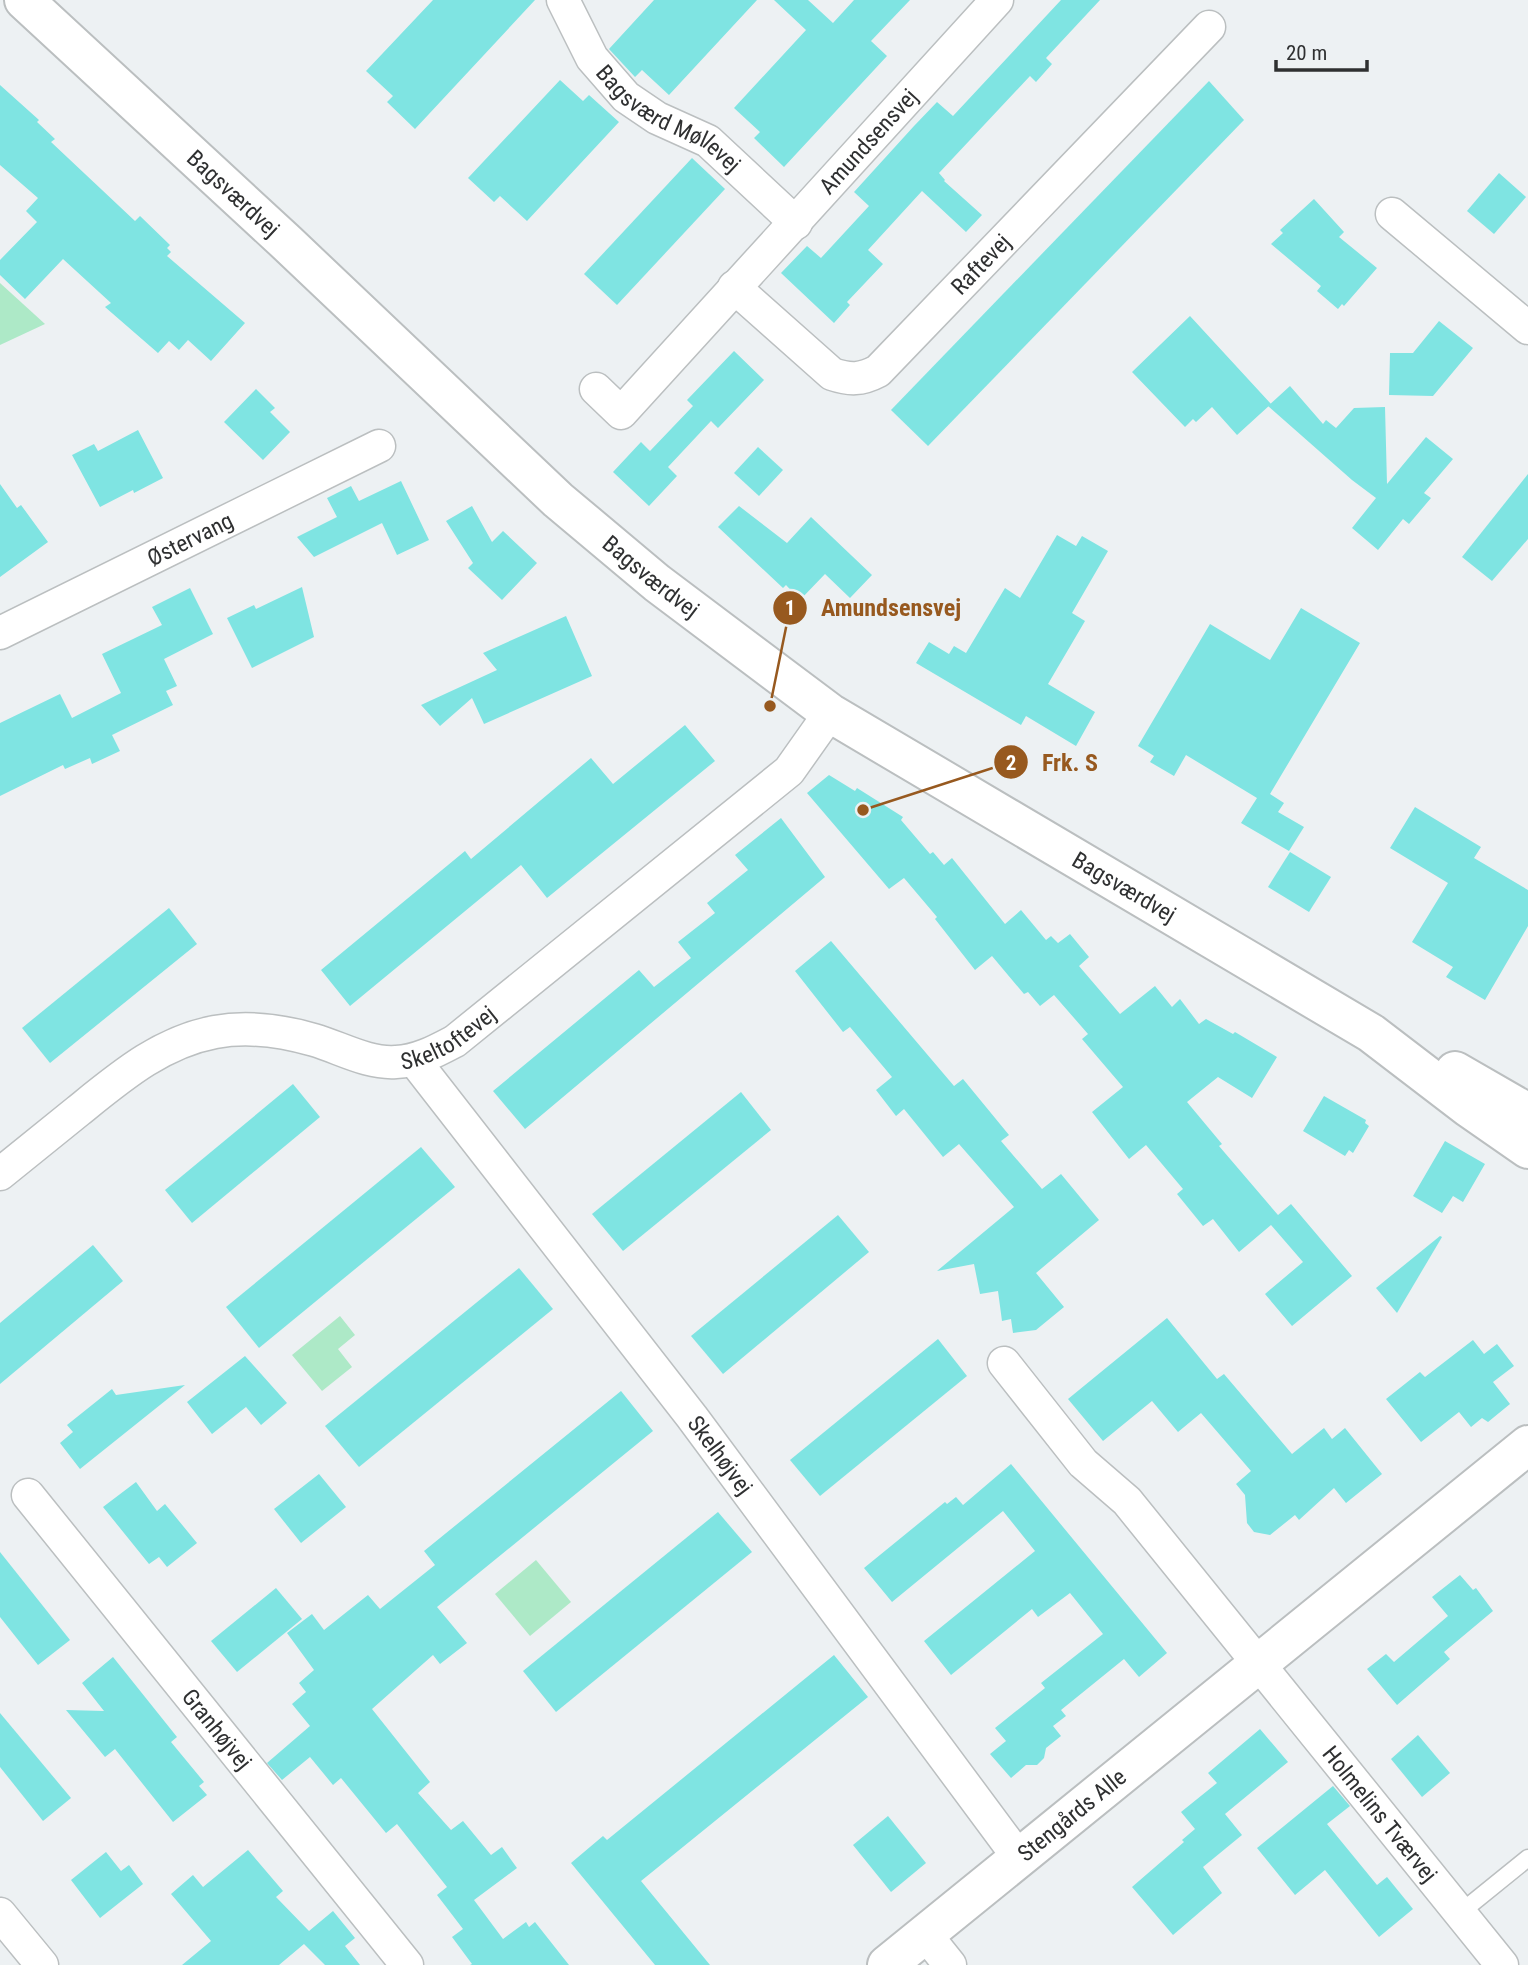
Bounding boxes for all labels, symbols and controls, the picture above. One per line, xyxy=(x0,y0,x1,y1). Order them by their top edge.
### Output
scale bar xyxy=(1276,28,1367,72)
text: 20 m xyxy=(1286,41,1327,65)
street label: Bagsværd Møllevej xyxy=(591,59,746,178)
street label: Amundsensvej xyxy=(814,83,923,200)
street label: Bagsværdvej xyxy=(182,144,285,243)
street label: Raftevej xyxy=(946,228,1016,300)
street label: Østervang xyxy=(143,507,237,572)
street label: Bagsværdvej xyxy=(597,530,704,623)
callout: Amundsensvej xyxy=(772,585,975,630)
text: Amundsensvej xyxy=(821,594,961,622)
text: 1 xyxy=(785,596,795,620)
callout: Frk. S xyxy=(993,740,1112,785)
text: Frk. S xyxy=(1042,749,1098,777)
text: 2 xyxy=(1006,751,1016,775)
street label: Bagsværdvej xyxy=(1067,846,1181,928)
street label: Skeltoftevej xyxy=(398,1000,501,1075)
street label: Skelhøjvej xyxy=(682,1410,758,1500)
street label: Granhøjvej xyxy=(176,1684,257,1775)
street label: Holmelins Tværvej xyxy=(1317,1741,1443,1887)
street label: Stengårds Alle xyxy=(1012,1763,1131,1867)

